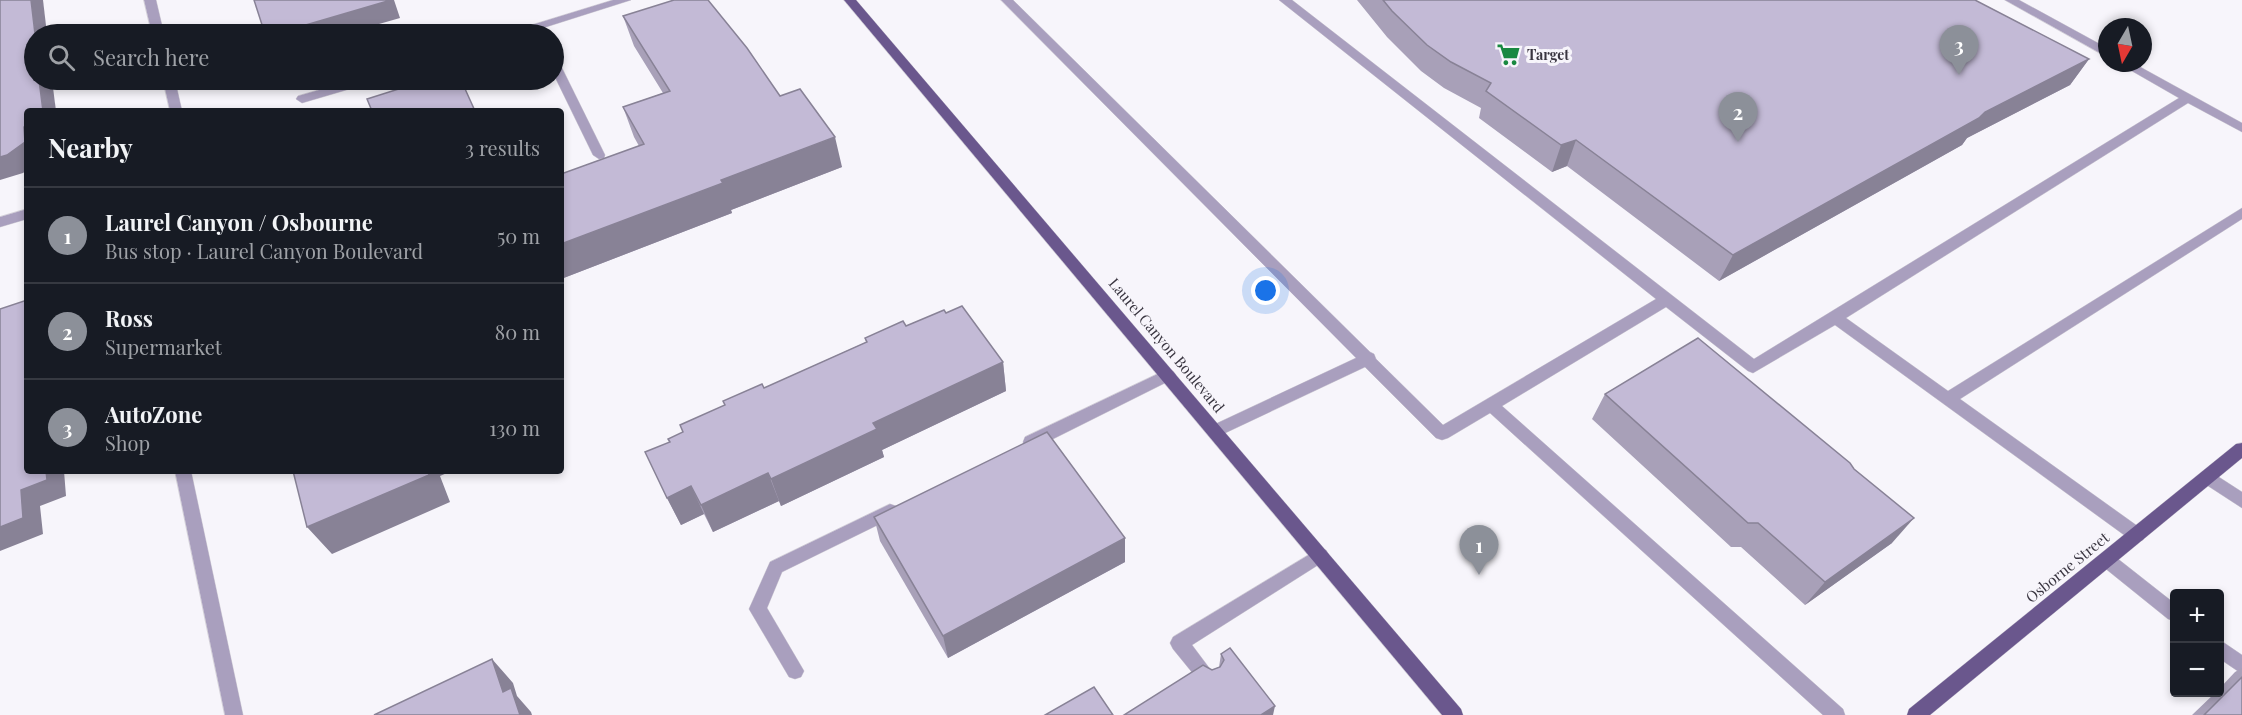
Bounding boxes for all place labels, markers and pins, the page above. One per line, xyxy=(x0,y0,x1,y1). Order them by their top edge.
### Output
pin: 3 xyxy=(1940,26,1978,75)
supermarket icon: Target xyxy=(1496,41,1522,67)
place label: Target xyxy=(1527,45,1569,64)
pin: 2 xyxy=(1718,92,1758,142)
pin: 1 xyxy=(1460,526,1498,575)

